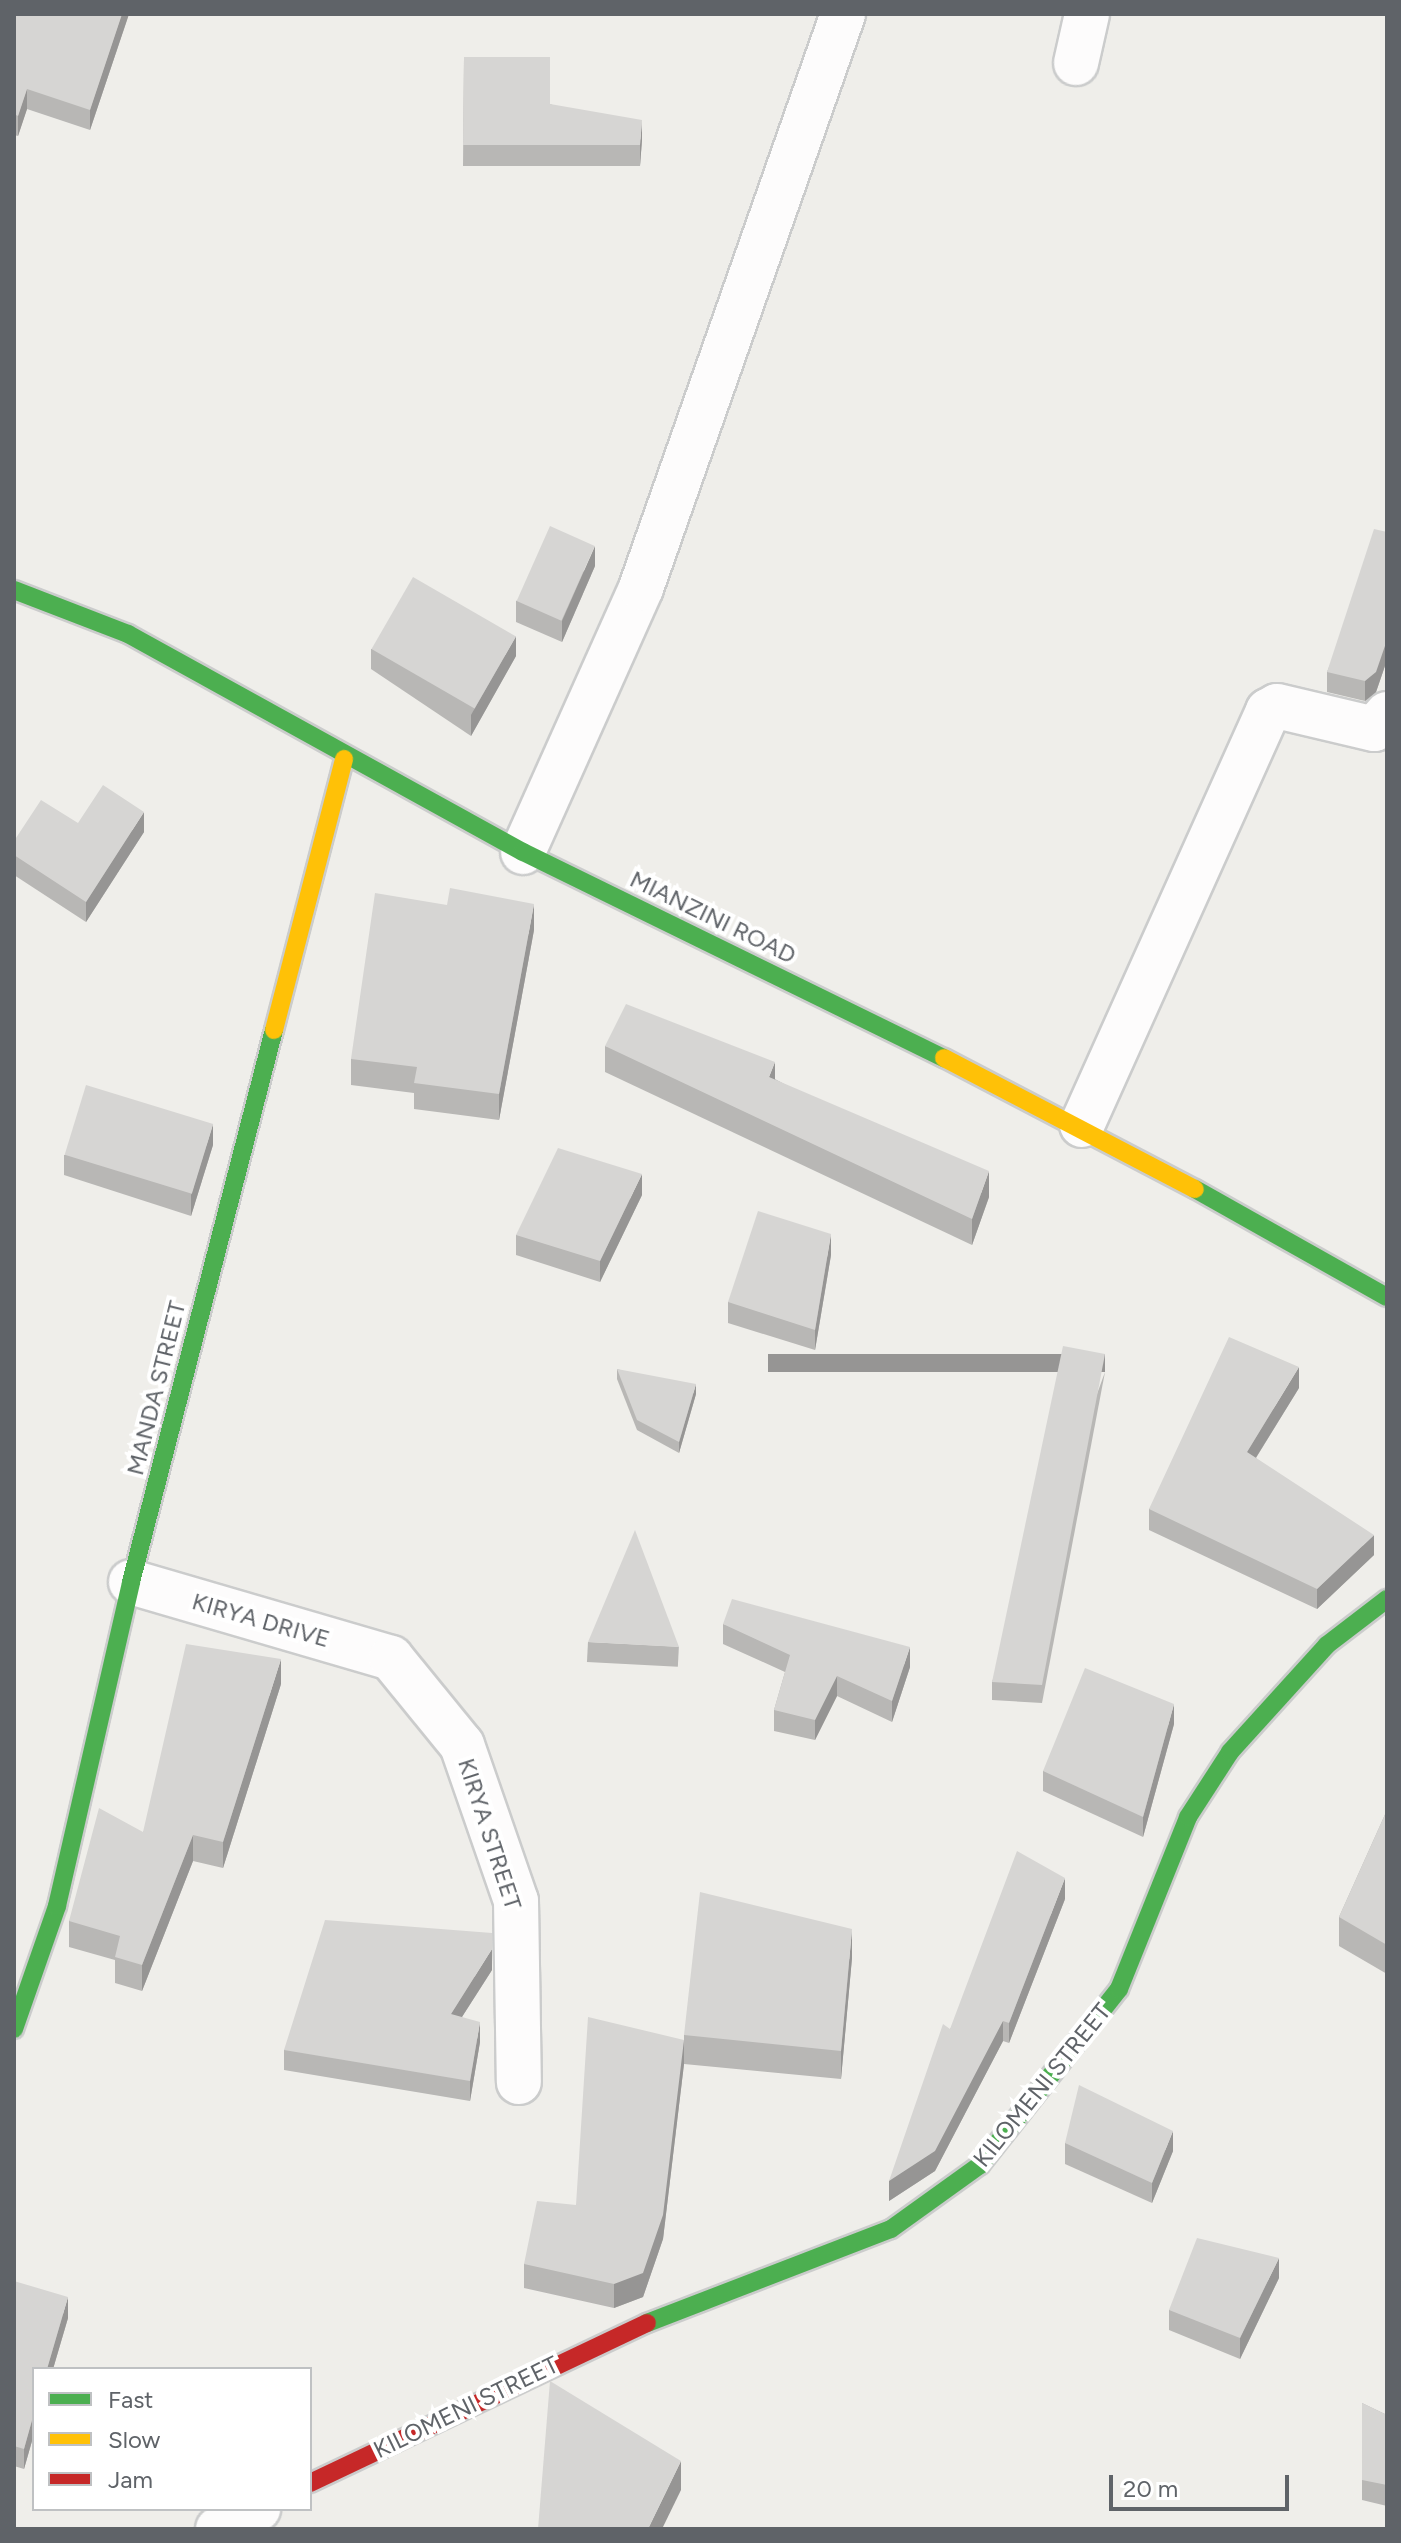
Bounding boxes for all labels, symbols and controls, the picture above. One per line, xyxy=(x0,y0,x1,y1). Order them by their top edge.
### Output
street label: MIANZINI ROAD xyxy=(625,864,801,970)
street label: MANDA STREET xyxy=(120,1298,192,1478)
street label: KIRYA DRIVE xyxy=(189,1587,333,1653)
street label: KIRYA STREET xyxy=(452,1755,528,1913)
street label: KILOMENI STREET xyxy=(967,1997,1117,2173)
street label: KILOMENI STREET xyxy=(369,2350,563,2464)
legend xyxy=(32,2367,312,2511)
text: Fast xyxy=(108,2385,153,2414)
text: Slow xyxy=(108,2425,160,2454)
scale bar xyxy=(1113,2459,1293,2509)
text: Jam xyxy=(108,2465,153,2494)
text: 20 m xyxy=(1123,2474,1178,2503)

